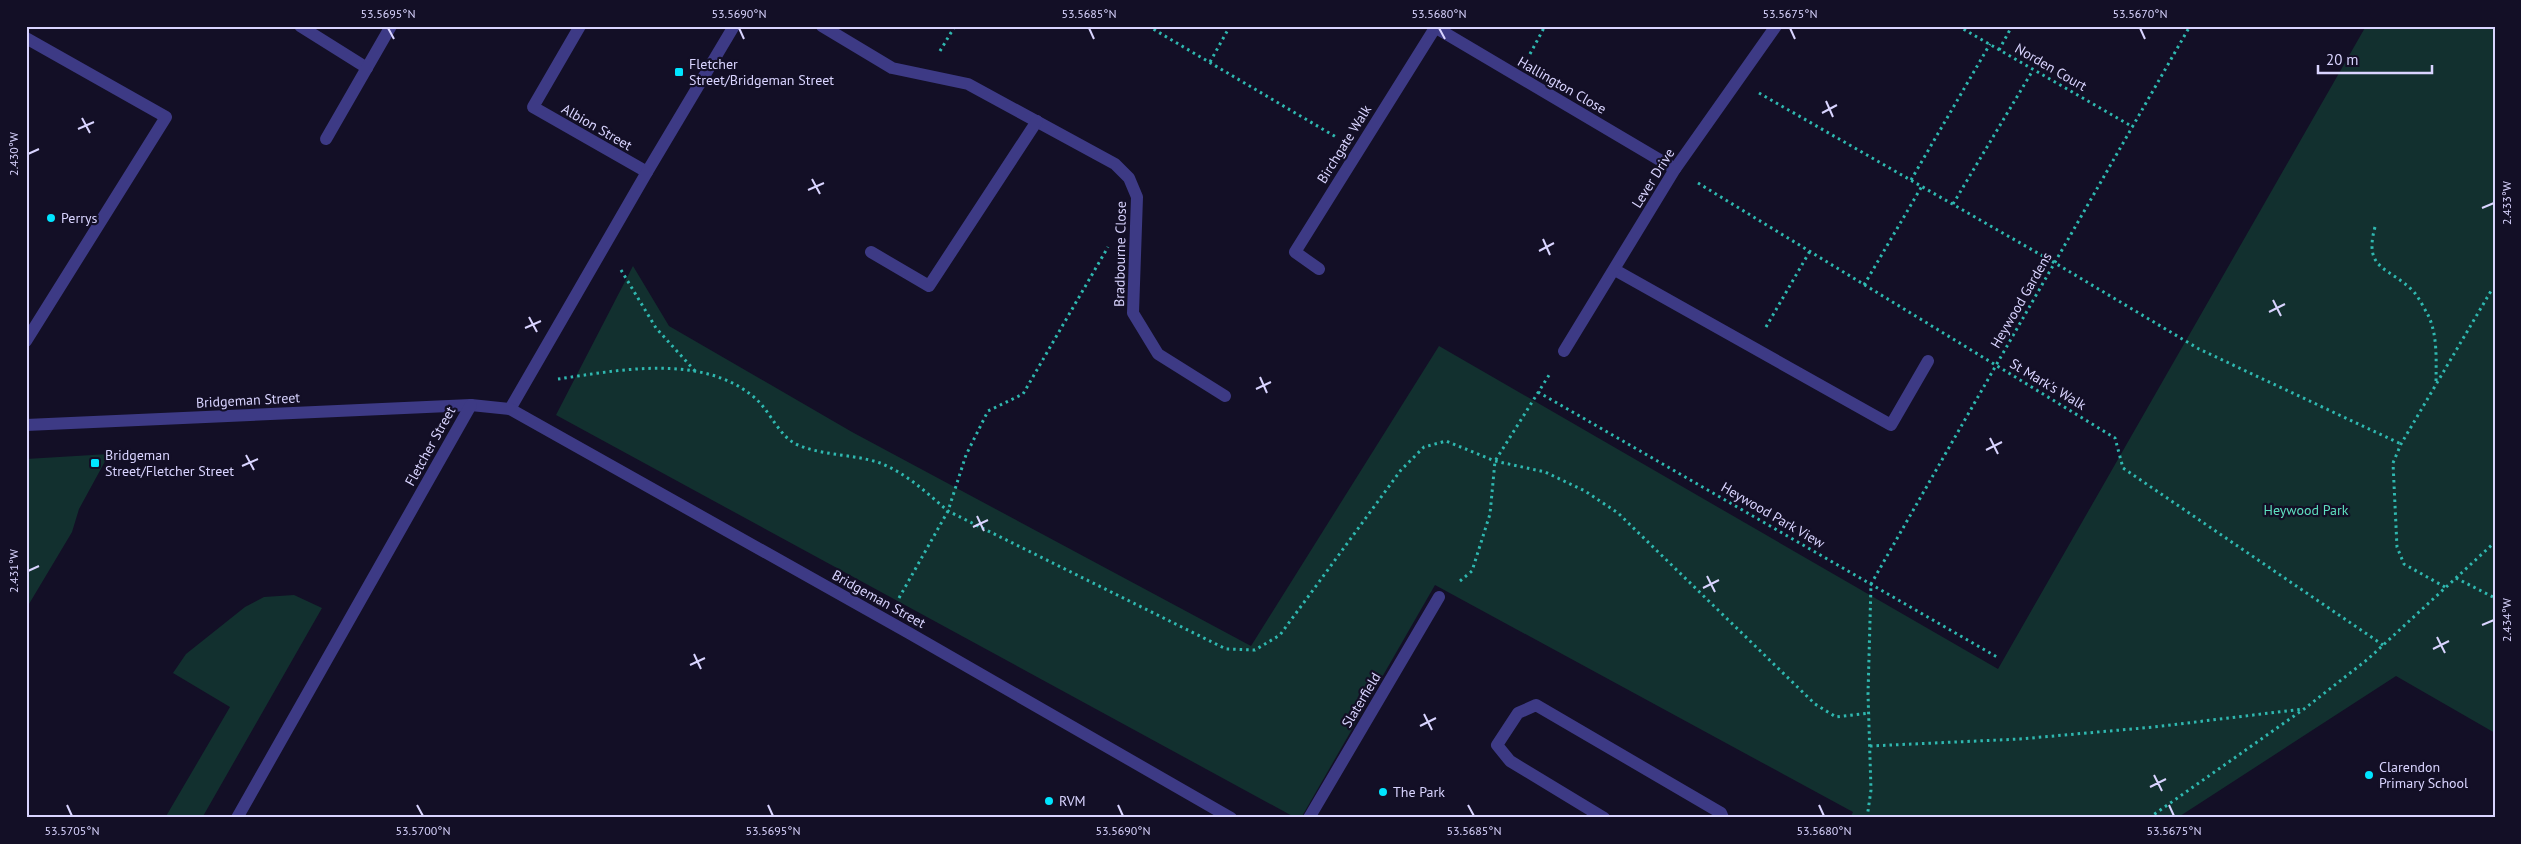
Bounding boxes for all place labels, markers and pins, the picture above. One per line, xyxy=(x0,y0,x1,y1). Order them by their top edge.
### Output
place label: Fletcher Street/Bridgeman Street xyxy=(689,55,834,89)
marker: Fletcher Street/Bridgeman Street xyxy=(673,66,685,78)
place label: Perrys xyxy=(61,209,97,227)
marker: Perrys xyxy=(45,212,57,224)
place label: Bridgeman Street/Fletcher Street xyxy=(105,446,234,480)
marker: Bridgeman Street/Fletcher Street xyxy=(89,457,101,469)
place label: Clarendon Primary School xyxy=(2379,758,2468,792)
marker: Clarendon Primary School xyxy=(2363,769,2375,781)
place label: The Park xyxy=(1393,783,1445,801)
marker: The Park xyxy=(1377,786,1389,798)
place label: RVM xyxy=(1059,792,1086,810)
marker: RVM xyxy=(1043,795,1055,807)

